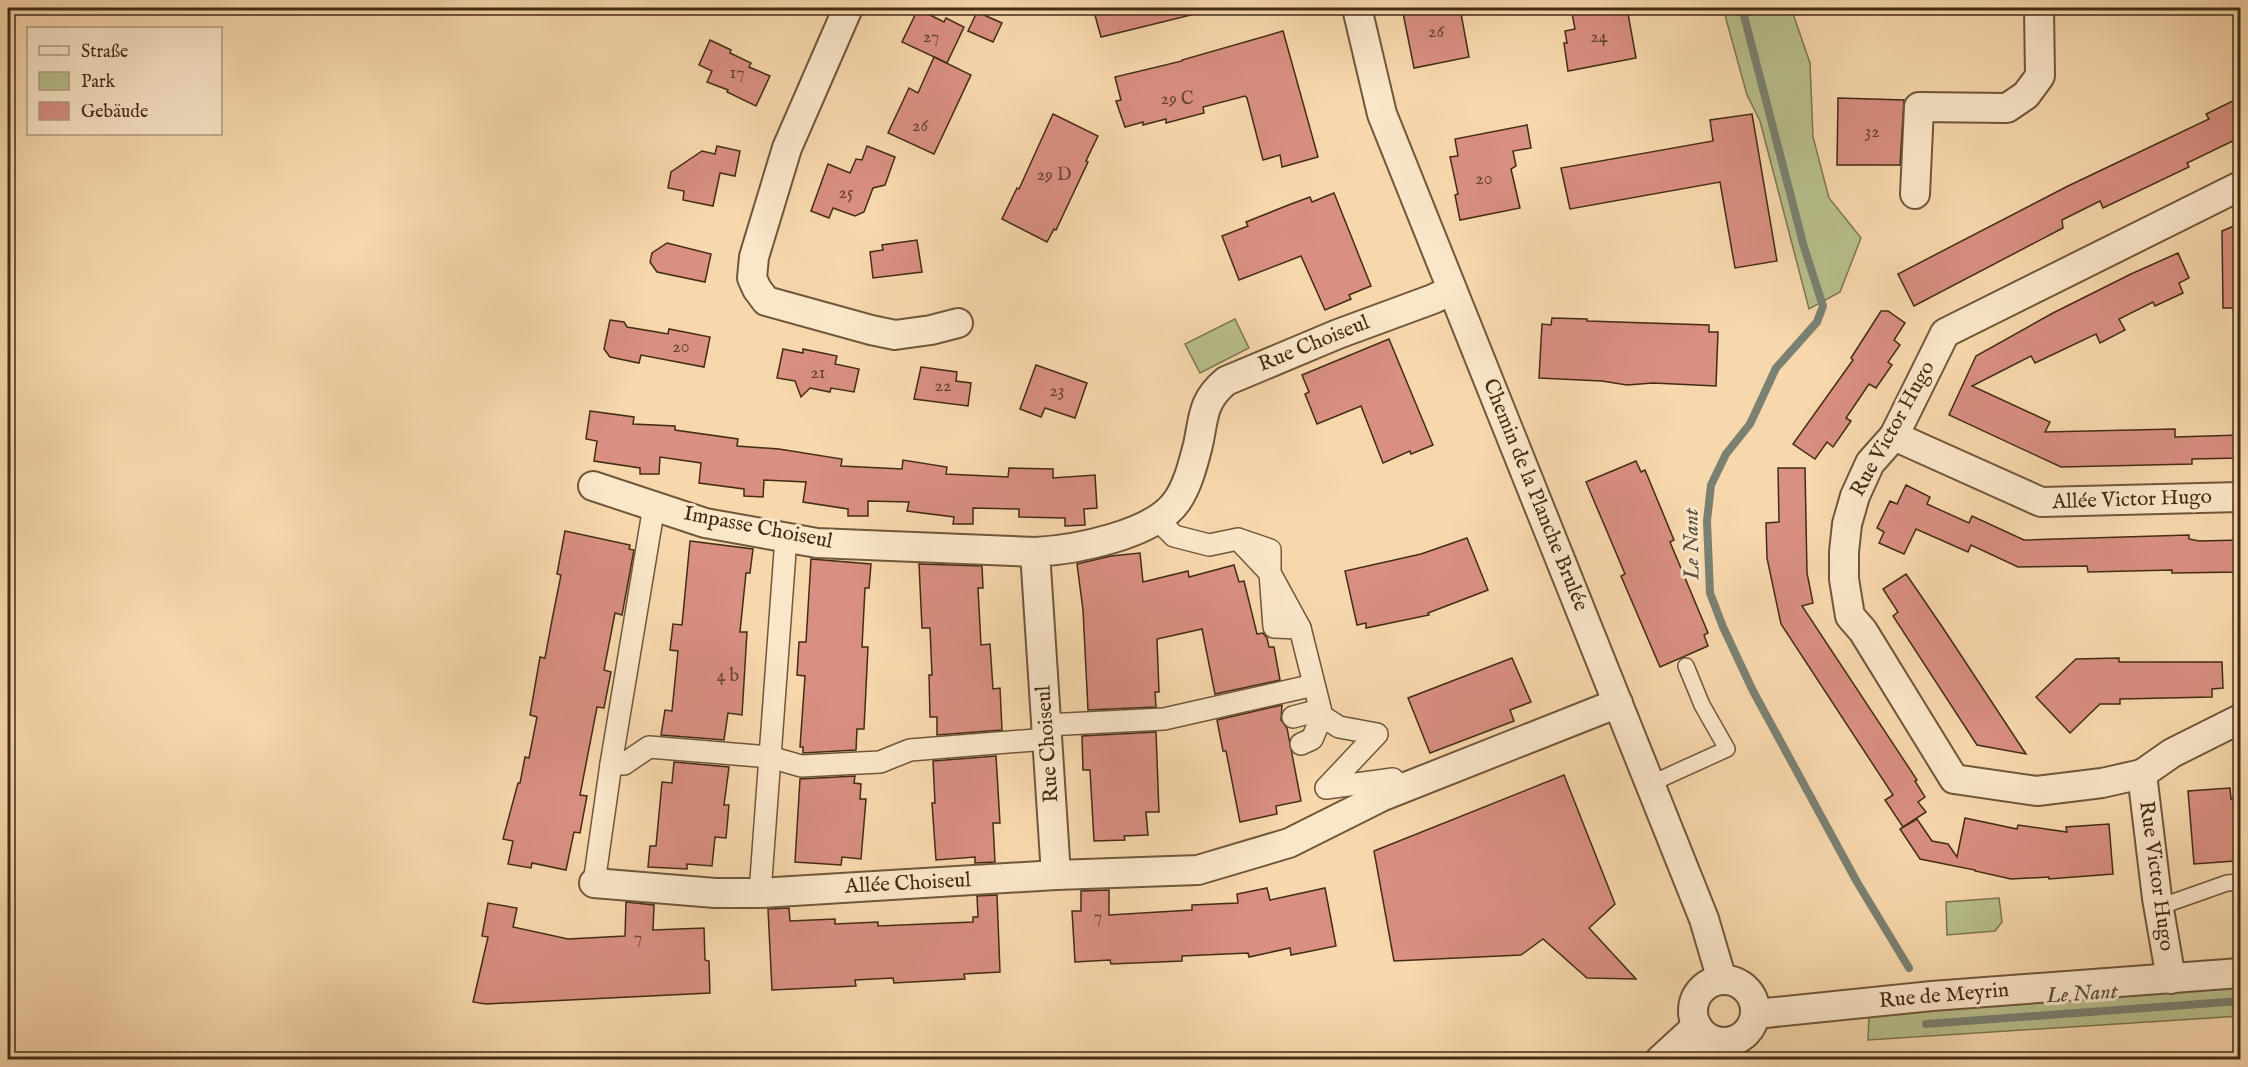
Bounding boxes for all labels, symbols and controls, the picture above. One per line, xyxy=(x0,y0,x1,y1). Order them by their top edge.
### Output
house number: 26 xyxy=(1428,21,1444,44)
house number: 27 xyxy=(923,26,939,49)
house number: 24 xyxy=(1590,26,1608,49)
legend xyxy=(27,27,222,135)
text: Straße xyxy=(81,41,128,64)
house number: 17 xyxy=(729,62,745,85)
text: Park xyxy=(81,71,116,94)
house number: 29 C xyxy=(1160,88,1194,111)
text: Gebäude xyxy=(81,101,148,124)
house number: 26 xyxy=(912,115,928,138)
house number: 32 xyxy=(1864,121,1880,144)
house number: 29 D xyxy=(1037,164,1071,187)
house number: 20 xyxy=(1475,168,1493,191)
house number: 25 xyxy=(839,182,854,205)
street label: Rue Choiseul xyxy=(1254,309,1374,379)
house number: 20 xyxy=(672,336,690,359)
street label: Rue Victor Hugo xyxy=(1845,356,1941,502)
house number: 21 xyxy=(810,362,826,385)
house number: 22 xyxy=(935,375,951,398)
street label: Chemin de la Planche Brulée xyxy=(1476,375,1594,615)
house number: 23 xyxy=(1049,380,1065,403)
street label: Allée Victor Hugo xyxy=(2051,484,2212,516)
street label: Impasse Choiseul xyxy=(681,500,835,556)
water label: Le Nant xyxy=(1677,507,1707,581)
house number: 4 b xyxy=(717,665,740,688)
street label: Rue Choiseul xyxy=(1030,684,1066,804)
street label: Rue Victor Hugo xyxy=(2132,799,2180,953)
street label: Allée Choiseul xyxy=(843,867,972,901)
house number: 7 xyxy=(1094,906,1102,929)
house number: 7 xyxy=(634,927,642,950)
street label: Rue de Meyrin xyxy=(1878,977,2010,1015)
water label: Le Nant xyxy=(2044,977,2120,1011)

